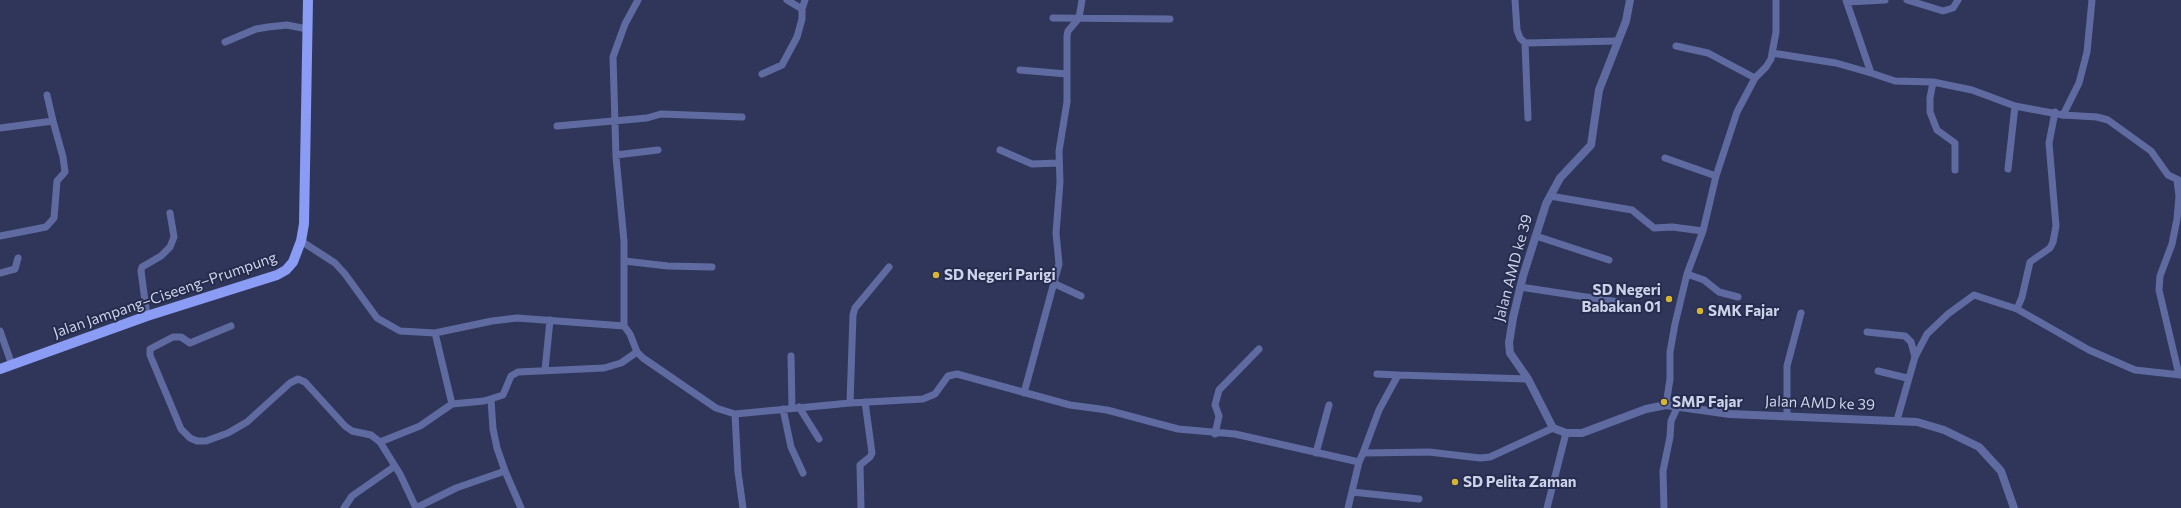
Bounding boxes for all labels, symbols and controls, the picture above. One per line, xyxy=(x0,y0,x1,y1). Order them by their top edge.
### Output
street label: Jalan AMD ke 39 xyxy=(1490,212,1536,324)
street label: Jalan Jampang–Ciseeng–Prumpung xyxy=(51,248,279,342)
place label: SD Negeri Parigi xyxy=(944,266,1056,284)
marker: SD Negeri Parigi xyxy=(931,270,941,280)
place label: SD Negeri Babakan 01 xyxy=(1582,281,1661,316)
marker: SD Negeri Babakan 01 xyxy=(1664,294,1674,304)
place label: SMK Fajar xyxy=(1708,302,1779,320)
marker: SMK Fajar xyxy=(1695,306,1705,316)
street label: Jalan AMD ke 39 xyxy=(1765,392,1875,414)
place label: SMP Fajar xyxy=(1672,393,1743,411)
marker: SMP Fajar xyxy=(1659,397,1669,407)
place label: SD Pelita Zaman xyxy=(1463,473,1577,491)
marker: SD Pelita Zaman xyxy=(1450,477,1460,487)

